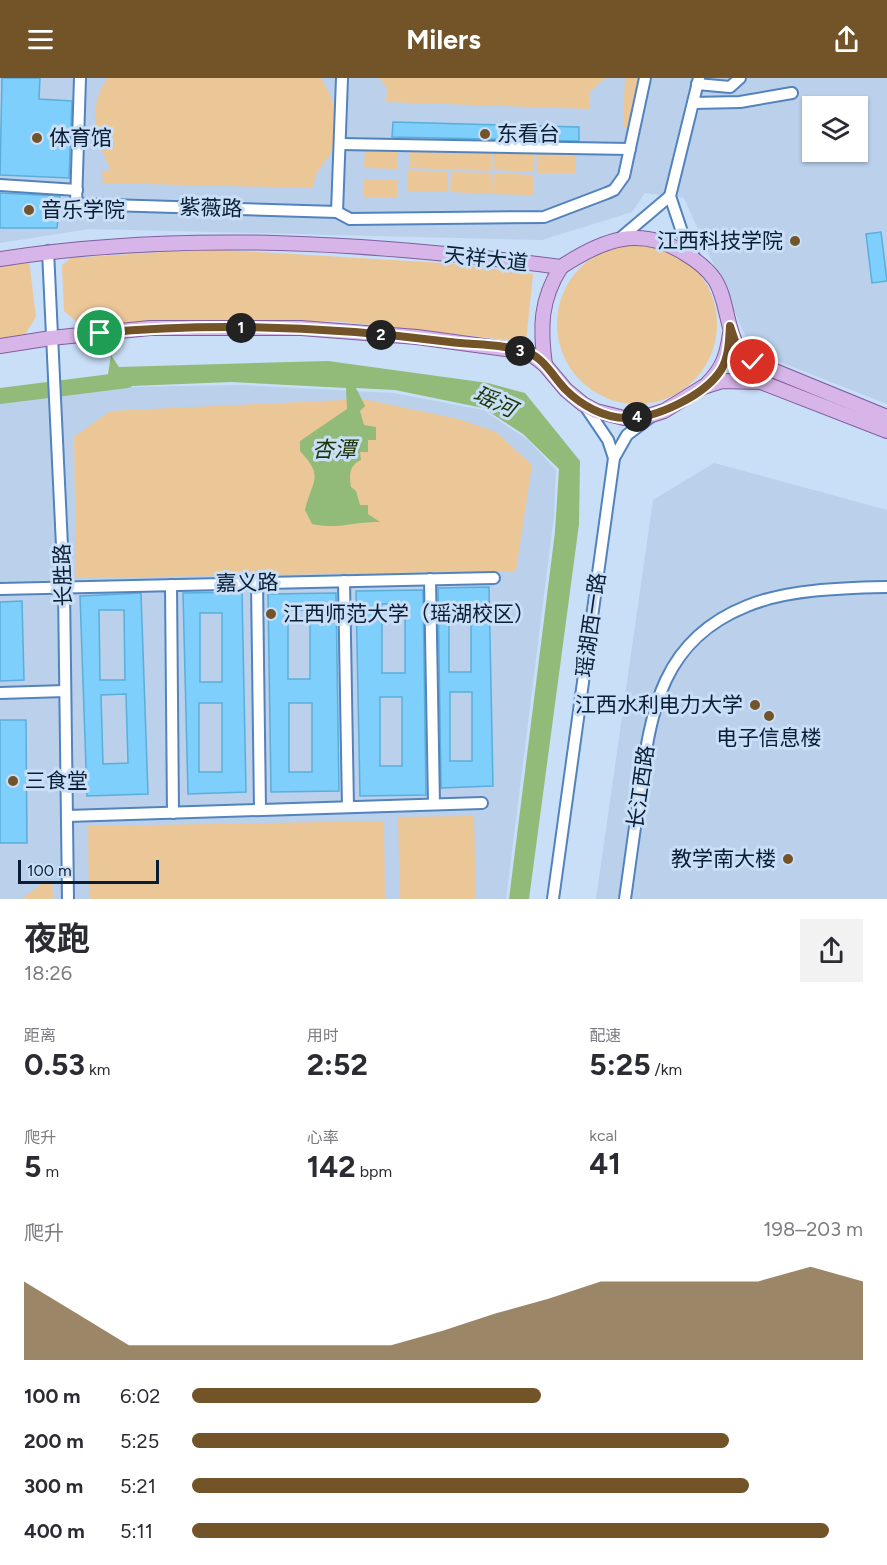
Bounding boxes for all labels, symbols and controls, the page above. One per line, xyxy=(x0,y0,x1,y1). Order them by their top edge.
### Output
icon: menu xyxy=(24,23,57,56)
text: Milers xyxy=(406,23,481,56)
icon: share xyxy=(830,23,863,56)
map controls xyxy=(802,96,868,162)
button: layers xyxy=(802,96,868,162)
place label: 东看台 xyxy=(497,121,560,146)
place label: 体育馆 xyxy=(49,125,112,150)
marker: 东看台 xyxy=(478,127,492,141)
marker: 体育馆 xyxy=(30,131,44,145)
street label: 紫薇路 xyxy=(179,194,243,221)
place label: 音乐学院 xyxy=(41,197,125,222)
marker: 音乐学院 xyxy=(22,203,36,217)
place label: 江西科技学院 xyxy=(657,228,783,253)
marker: 江西科技学院 xyxy=(788,234,802,248)
street label: 天祥大道 xyxy=(443,242,529,275)
pin xyxy=(74,307,125,358)
pin: 1 xyxy=(226,313,256,343)
icon: arrive xyxy=(83,316,116,349)
text: 1 xyxy=(238,318,244,337)
pin: 2 xyxy=(366,320,396,350)
text: 2 xyxy=(376,325,386,344)
pin: 3 xyxy=(505,336,535,366)
pin xyxy=(727,336,778,387)
text: 3 xyxy=(516,341,524,360)
icon: check xyxy=(736,345,769,378)
water label: 瑶河 xyxy=(469,380,524,425)
pin: 4 xyxy=(622,402,652,432)
text: 4 xyxy=(632,407,642,426)
water label: 杏潭 xyxy=(312,436,360,463)
street label: 长胜路 xyxy=(49,543,76,607)
street label: 嘉义路 xyxy=(215,569,279,596)
street label: 瑶湖西一路 xyxy=(571,571,610,679)
place label: 江西师范大学（瑶湖校区） xyxy=(283,601,535,626)
marker: 江西师范大学（瑶湖校区） xyxy=(264,607,278,621)
place label: 江西水利电力大学 xyxy=(575,692,743,717)
marker: 江西水利电力大学 xyxy=(748,698,762,712)
marker: 电子信息楼 xyxy=(762,709,776,723)
place label: 电子信息楼 xyxy=(717,725,822,750)
street label: 长江西路 xyxy=(622,744,659,830)
place label: 三食堂 xyxy=(25,768,88,793)
marker: 三食堂 xyxy=(6,774,20,788)
place label: 教学南大楼 xyxy=(671,846,776,871)
marker: 教学南大楼 xyxy=(781,852,795,866)
scale bar xyxy=(18,857,159,884)
text: 100 m xyxy=(27,861,72,880)
text: 夜跑 xyxy=(24,919,90,958)
button: share xyxy=(800,919,863,982)
text: 18:26 xyxy=(24,961,72,985)
text: 距离 xyxy=(24,1026,56,1045)
text: 用时 xyxy=(307,1026,339,1045)
text: 配速 xyxy=(589,1026,621,1045)
text: 0.53 xyxy=(24,1046,85,1083)
text: 2:52 xyxy=(307,1046,368,1083)
text: 5:25 xyxy=(589,1046,651,1083)
text: km xyxy=(85,1060,110,1079)
text: /km xyxy=(651,1060,682,1079)
text: kcal xyxy=(589,1126,617,1145)
text: 爬升 xyxy=(24,1128,56,1147)
text: 心率 xyxy=(307,1128,339,1147)
text: 41 xyxy=(589,1145,621,1182)
text: 5 xyxy=(24,1148,41,1185)
text: 142 xyxy=(307,1148,356,1185)
text: m xyxy=(41,1162,59,1181)
text: bpm xyxy=(356,1162,392,1181)
text: 198–203 m xyxy=(763,1217,863,1241)
text: 爬升 xyxy=(24,1221,64,1245)
text: 100 m xyxy=(24,1384,81,1408)
text: 6:02 xyxy=(120,1384,160,1408)
text: 200 m xyxy=(24,1429,84,1453)
text: 5:25 xyxy=(120,1429,159,1453)
text: 300 m xyxy=(24,1474,83,1498)
text: 5:21 xyxy=(120,1474,156,1498)
text: 400 m xyxy=(24,1519,85,1543)
text: 5:11 xyxy=(120,1519,153,1543)

